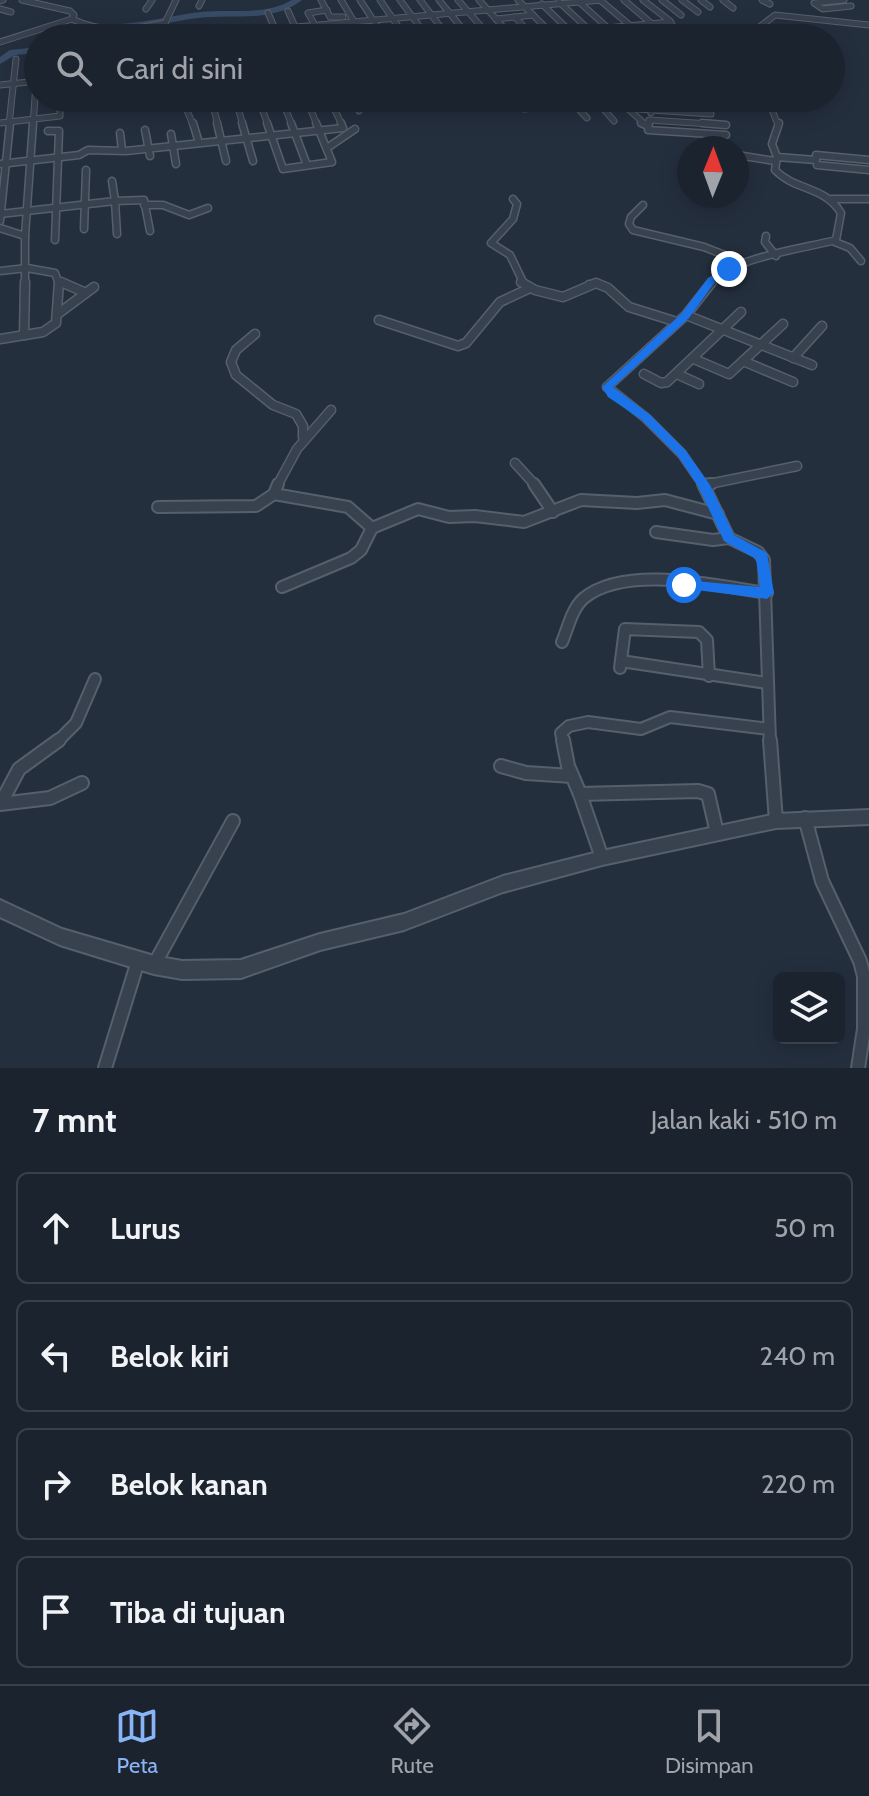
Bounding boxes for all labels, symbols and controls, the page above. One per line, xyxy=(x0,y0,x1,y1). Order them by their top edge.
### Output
search box xyxy=(24,24,845,112)
icon: search xyxy=(52,46,96,90)
text: Cari di sini xyxy=(116,50,243,87)
north arrow xyxy=(677,136,749,208)
route end xyxy=(711,251,747,287)
route start xyxy=(666,567,702,603)
map controls xyxy=(773,972,845,1044)
button: layers xyxy=(773,972,845,1044)
text: 7 mnt xyxy=(32,1099,117,1141)
text: Jalan kaki · 510 m xyxy=(651,1104,837,1136)
icon: ahead xyxy=(34,1206,78,1250)
text: Lurus xyxy=(110,1210,181,1247)
text: 50 m xyxy=(774,1212,835,1244)
icon: left xyxy=(34,1334,78,1378)
text: Belok kiri xyxy=(110,1338,229,1375)
text: 240 m xyxy=(760,1340,835,1372)
icon: right xyxy=(34,1462,78,1506)
text: Belok kanan xyxy=(110,1466,268,1503)
text: 220 m xyxy=(761,1468,835,1500)
icon: arrive xyxy=(34,1590,78,1634)
text: Tiba di tujuan xyxy=(110,1594,286,1631)
tab: Peta xyxy=(115,1704,159,1779)
tab: Rute xyxy=(390,1704,434,1779)
tab: Disimpan xyxy=(665,1704,754,1779)

